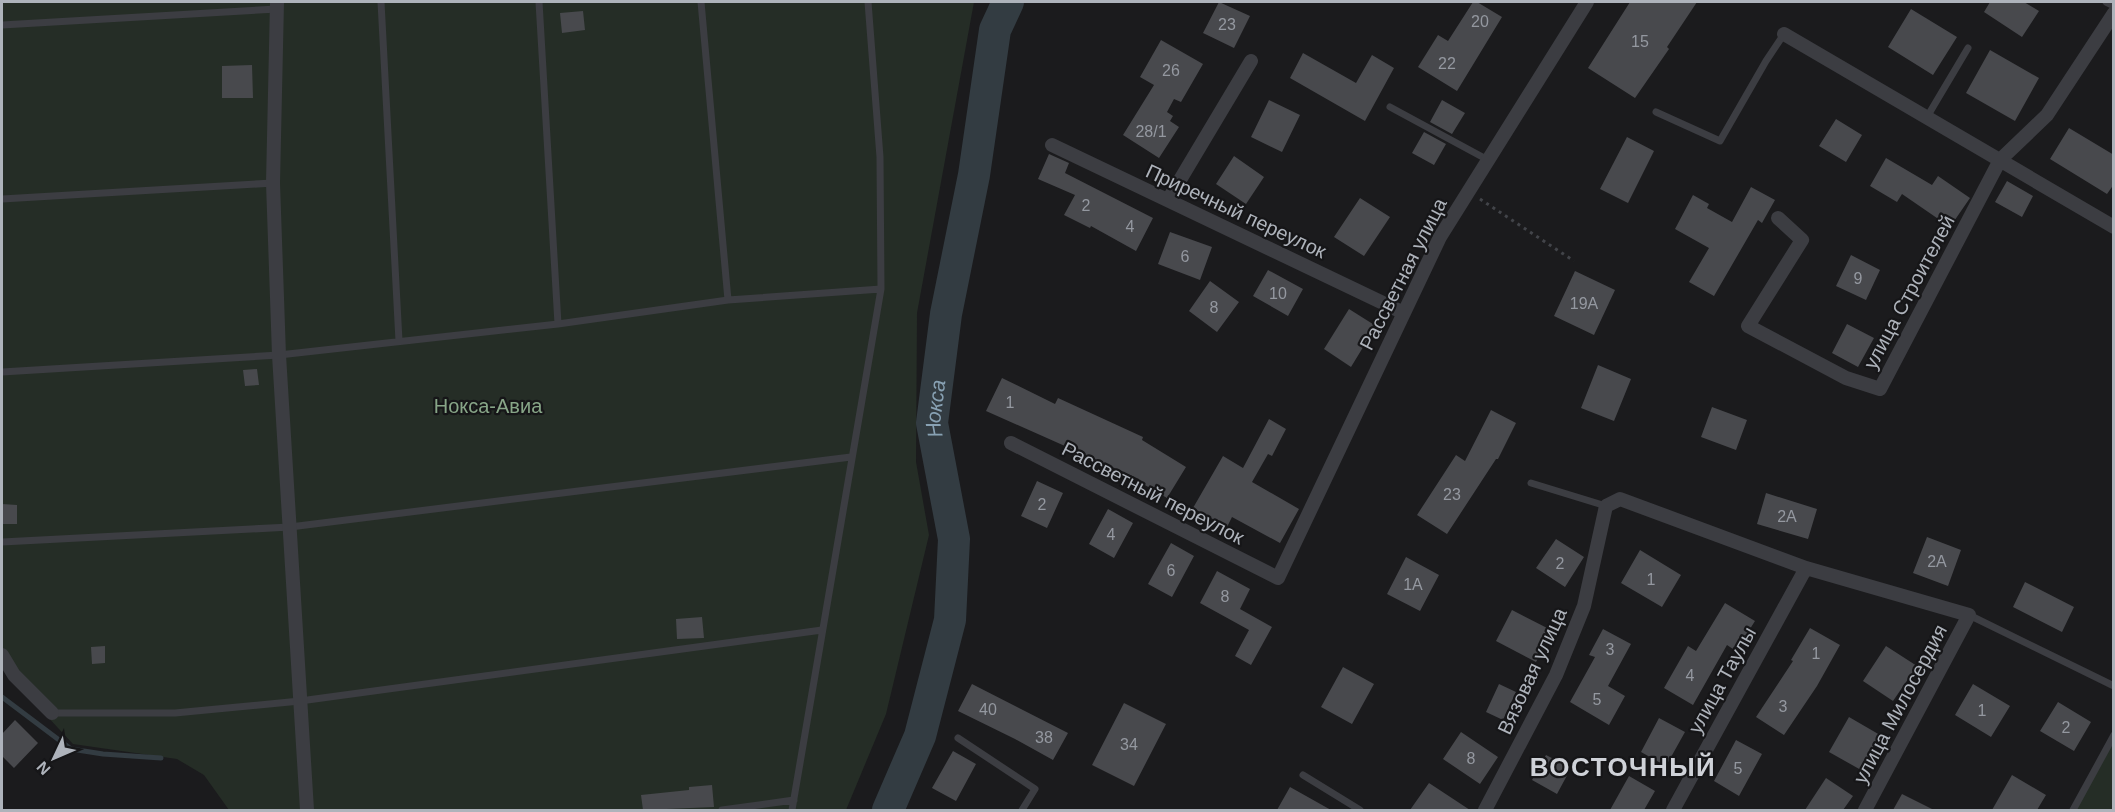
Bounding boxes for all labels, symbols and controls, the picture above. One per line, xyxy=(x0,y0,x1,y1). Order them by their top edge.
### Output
house number: 20 xyxy=(1471,13,1489,30)
house number: 23 xyxy=(1218,16,1236,33)
house number: 15 xyxy=(1631,33,1649,50)
house number: 22 xyxy=(1438,55,1456,72)
house number: 26 xyxy=(1162,62,1180,79)
house number: 28/1 xyxy=(1135,123,1167,140)
street label: Приречный переулок xyxy=(1142,160,1330,263)
street label: Рассветная улица xyxy=(1355,194,1451,354)
house number: 2 xyxy=(1082,197,1091,214)
street label: улица Строителей xyxy=(1859,211,1959,373)
house number: 4 xyxy=(1126,218,1135,235)
house number: 6 xyxy=(1181,248,1190,265)
house number: 9 xyxy=(1854,270,1863,287)
house number: 10 xyxy=(1269,285,1287,302)
house number: 19А xyxy=(1570,295,1599,312)
house number: 8 xyxy=(1210,299,1219,316)
water label: Нокса xyxy=(921,378,949,440)
house number: 1 xyxy=(1006,394,1015,411)
park label: Нокса-Авиа xyxy=(434,395,543,417)
street label: Рассветный переулок xyxy=(1058,438,1248,549)
house number: 23 xyxy=(1443,486,1461,503)
house number: 2 xyxy=(1038,496,1047,513)
house number: 2А xyxy=(1777,508,1797,525)
house number: 4 xyxy=(1107,526,1116,543)
house number: 2А xyxy=(1927,553,1947,570)
house number: 2 xyxy=(1556,555,1565,572)
house number: 6 xyxy=(1167,562,1176,579)
house number: 1 xyxy=(1647,571,1656,588)
house number: 1А xyxy=(1403,576,1423,593)
house number: 8 xyxy=(1221,588,1230,605)
street label: Вязовая улица xyxy=(1493,604,1571,738)
street label: улица Милосердия xyxy=(1849,621,1951,787)
street label: улица Таулы xyxy=(1684,623,1760,737)
house number: 3 xyxy=(1606,641,1615,658)
house number: 1 xyxy=(1812,645,1821,662)
house number: 4 xyxy=(1686,667,1695,684)
house number: 5 xyxy=(1593,691,1602,708)
house number: 3 xyxy=(1779,698,1788,715)
house number: 40 xyxy=(979,701,997,718)
house number: 1 xyxy=(1978,702,1987,719)
house number: 2 xyxy=(2062,719,2071,736)
north arrow xyxy=(24,728,84,788)
house number: 38 xyxy=(1035,729,1053,746)
house number: 34 xyxy=(1120,736,1138,753)
house number: 8 xyxy=(1467,750,1476,767)
district label: ВОСТОЧНЫЙ xyxy=(1530,752,1716,782)
text: N xyxy=(33,758,54,778)
house number: 5 xyxy=(1734,760,1743,777)

